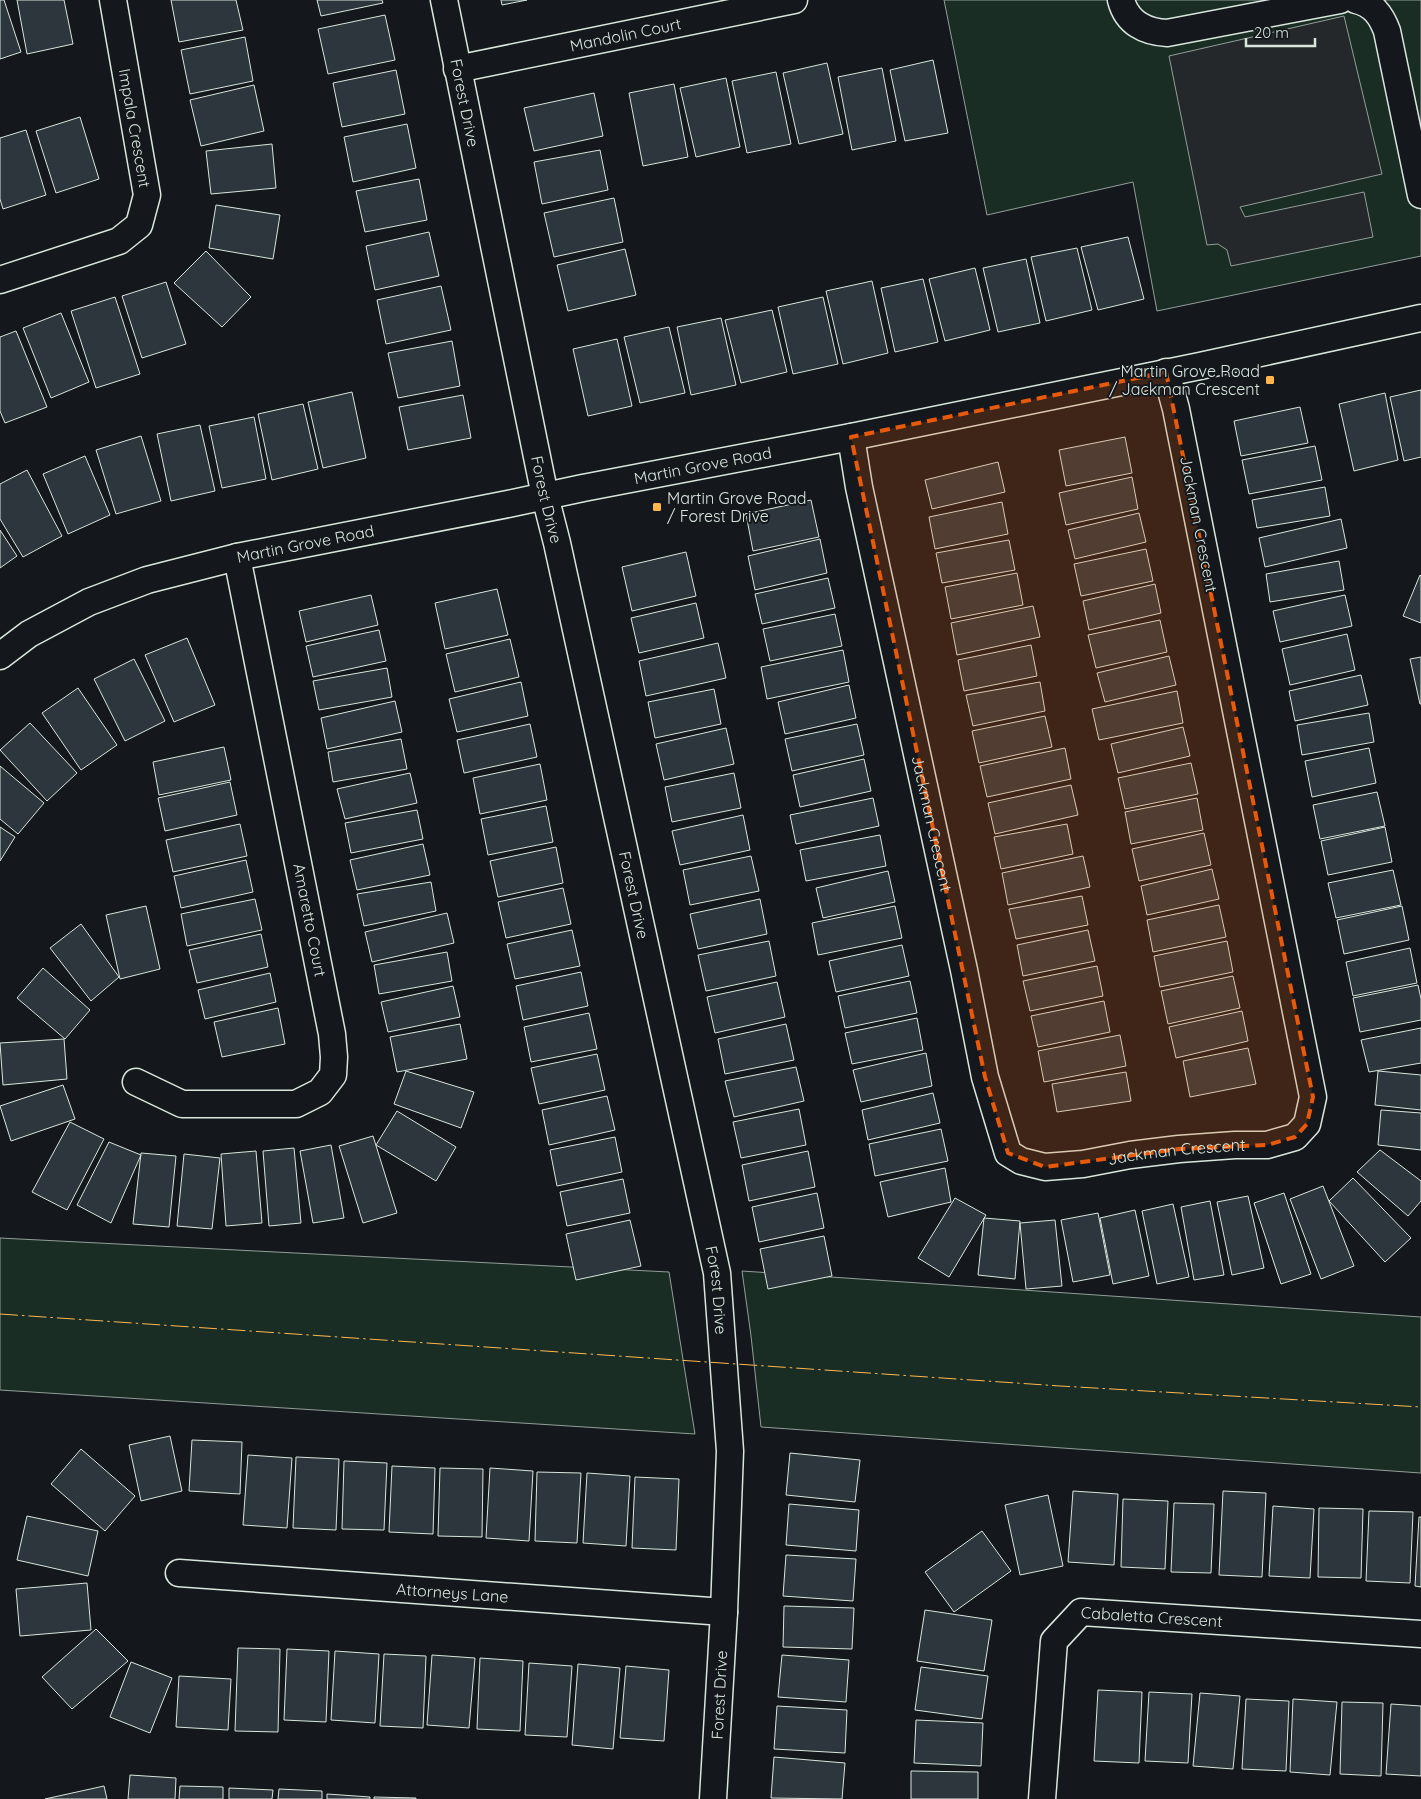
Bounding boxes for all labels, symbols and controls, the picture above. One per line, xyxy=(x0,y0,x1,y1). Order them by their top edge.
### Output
street label: Mandolin Court xyxy=(568,13,683,56)
scale bar xyxy=(1246,15,1315,47)
text: 20 m xyxy=(1254,23,1289,42)
street label: Forest Drive xyxy=(446,57,484,149)
street label: Impala Crescent xyxy=(115,67,155,189)
place label: Martin Grove Road / Jackman Crescent xyxy=(1109,361,1260,399)
marker: Martin Grove Road / Jackman Crescent xyxy=(1264,374,1276,386)
street label: Martin Grove Road xyxy=(632,442,773,488)
street label: Forest Drive xyxy=(527,454,567,545)
street label: Jackman Crescent xyxy=(1176,454,1222,594)
place label: Martin Grove Road / Forest Drive xyxy=(667,488,807,526)
marker: Martin Grove Road / Forest Drive xyxy=(651,501,663,513)
street label: Martin Grove Road xyxy=(235,520,376,567)
street label: Jackman Crescent xyxy=(908,754,957,893)
street label: Forest Drive xyxy=(615,849,653,941)
street label: Amaretto Court xyxy=(289,862,331,978)
street label: Jackman Crescent xyxy=(1106,1135,1245,1169)
street label: Forest Drive xyxy=(701,1244,731,1335)
street label: Attorneys Lane xyxy=(395,1579,509,1607)
street label: Cabaletta Crescent xyxy=(1080,1602,1223,1631)
street label: Forest Drive xyxy=(707,1650,731,1740)

